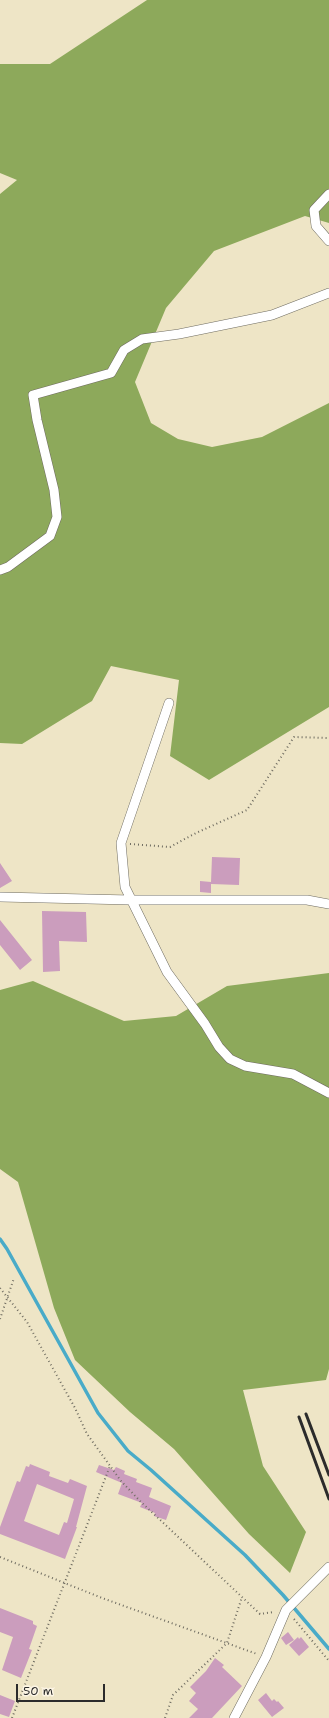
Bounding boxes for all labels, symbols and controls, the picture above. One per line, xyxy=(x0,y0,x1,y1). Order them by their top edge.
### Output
scale bar xyxy=(18,1676,107,1702)
text: 50 m xyxy=(23,1683,53,1699)

